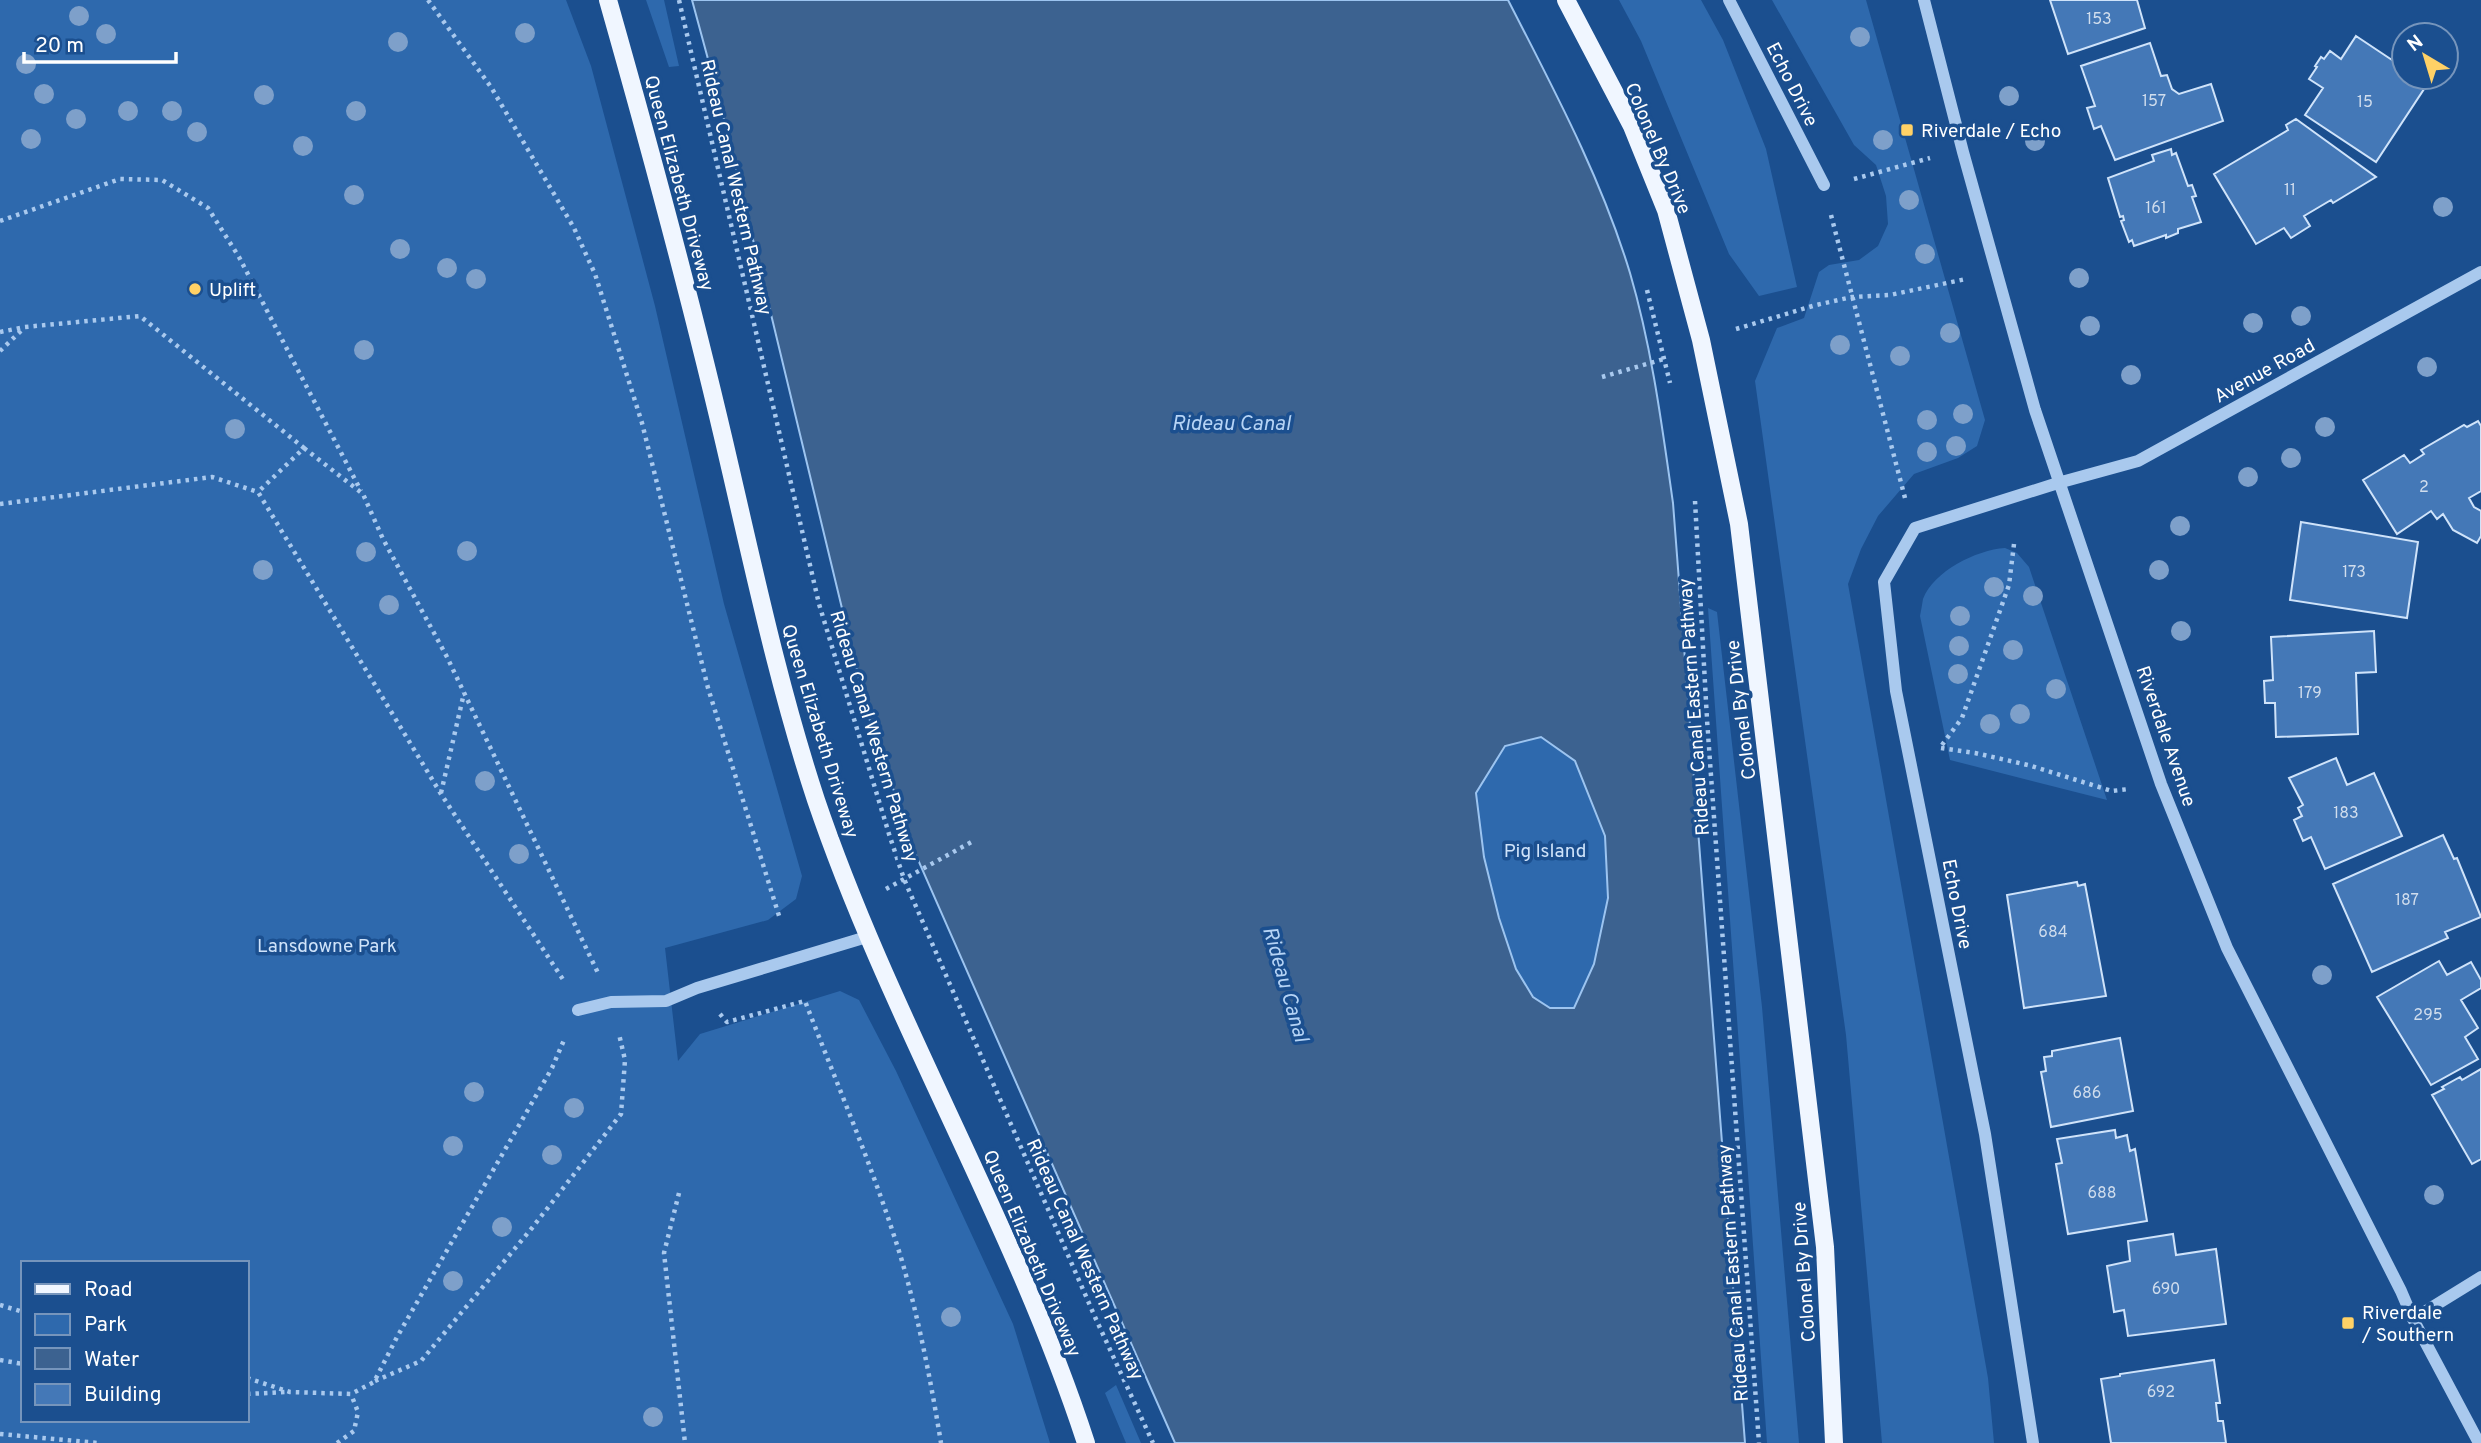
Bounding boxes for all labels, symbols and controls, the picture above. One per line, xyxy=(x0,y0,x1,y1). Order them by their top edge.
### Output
house number: 153 xyxy=(2086,10,2112,30)
scale bar xyxy=(24,21,177,65)
north arrow xyxy=(2390,21,2460,91)
text: N xyxy=(2403,31,2429,58)
text: 20 m xyxy=(35,33,84,60)
street label: Echo Drive xyxy=(1760,39,1823,131)
street label: Rideau Canal Western Pathway xyxy=(694,57,776,318)
street label: Queen Elizabeth Driveway xyxy=(638,73,718,294)
street label: Colonel By Drive xyxy=(1619,79,1696,218)
house number: 157 xyxy=(2142,92,2166,112)
house number: 15 xyxy=(2357,93,2373,113)
place label: Riverdale / Echo xyxy=(1921,120,2061,144)
marker: Riverdale / Echo xyxy=(1899,122,1915,138)
house number: 11 xyxy=(2284,181,2296,201)
house number: 161 xyxy=(2145,199,2167,219)
place label: Uplift xyxy=(209,279,256,303)
marker: Uplift xyxy=(187,281,203,297)
street label: Avenue Road xyxy=(2210,334,2320,409)
water label: Rideau Canal xyxy=(1171,411,1292,438)
house number: 2 xyxy=(2419,478,2429,498)
house number: 173 xyxy=(2342,563,2366,583)
street label: Rideau Canal Eastern Pathway xyxy=(1674,577,1716,836)
street label: Rideau Canal Western Pathway xyxy=(823,608,923,865)
street label: Queen Elizabeth Driveway xyxy=(775,622,863,842)
street label: Colonel By Drive xyxy=(1722,639,1762,781)
street label: Riverdale Avenue xyxy=(2130,663,2200,810)
house number: 179 xyxy=(2298,684,2322,704)
house number: 183 xyxy=(2333,804,2359,824)
park label: Pig Island xyxy=(1504,840,1586,864)
street label: Echo Drive xyxy=(1936,857,1977,951)
house number: 187 xyxy=(2395,891,2419,911)
water label: Rideau Canal xyxy=(1255,923,1314,1047)
house number: 684 xyxy=(2038,923,2068,943)
park label: Lansdowne Park xyxy=(257,935,397,959)
house number: 295 xyxy=(2413,1006,2443,1026)
house number: 686 xyxy=(2073,1084,2101,1104)
street label: Rideau Canal Western Pathway xyxy=(1020,1135,1148,1384)
street label: Rideau Canal Eastern Pathway xyxy=(1713,1143,1755,1402)
street label: Queen Elizabeth Driveway xyxy=(977,1147,1086,1361)
house number: 688 xyxy=(2087,1184,2117,1204)
street label: Colonel By Drive xyxy=(1788,1201,1822,1343)
legend xyxy=(21,1261,248,1422)
text: Road xyxy=(84,1277,133,1304)
house number: 690 xyxy=(2152,1280,2180,1300)
place label: Riverdale / Southern xyxy=(2361,1302,2454,1348)
text: Park xyxy=(84,1312,127,1339)
marker: Riverdale / Southern xyxy=(2340,1315,2356,1331)
text: Water xyxy=(84,1347,139,1374)
text: Building xyxy=(84,1382,162,1409)
house number: 692 xyxy=(2147,1383,2175,1403)

